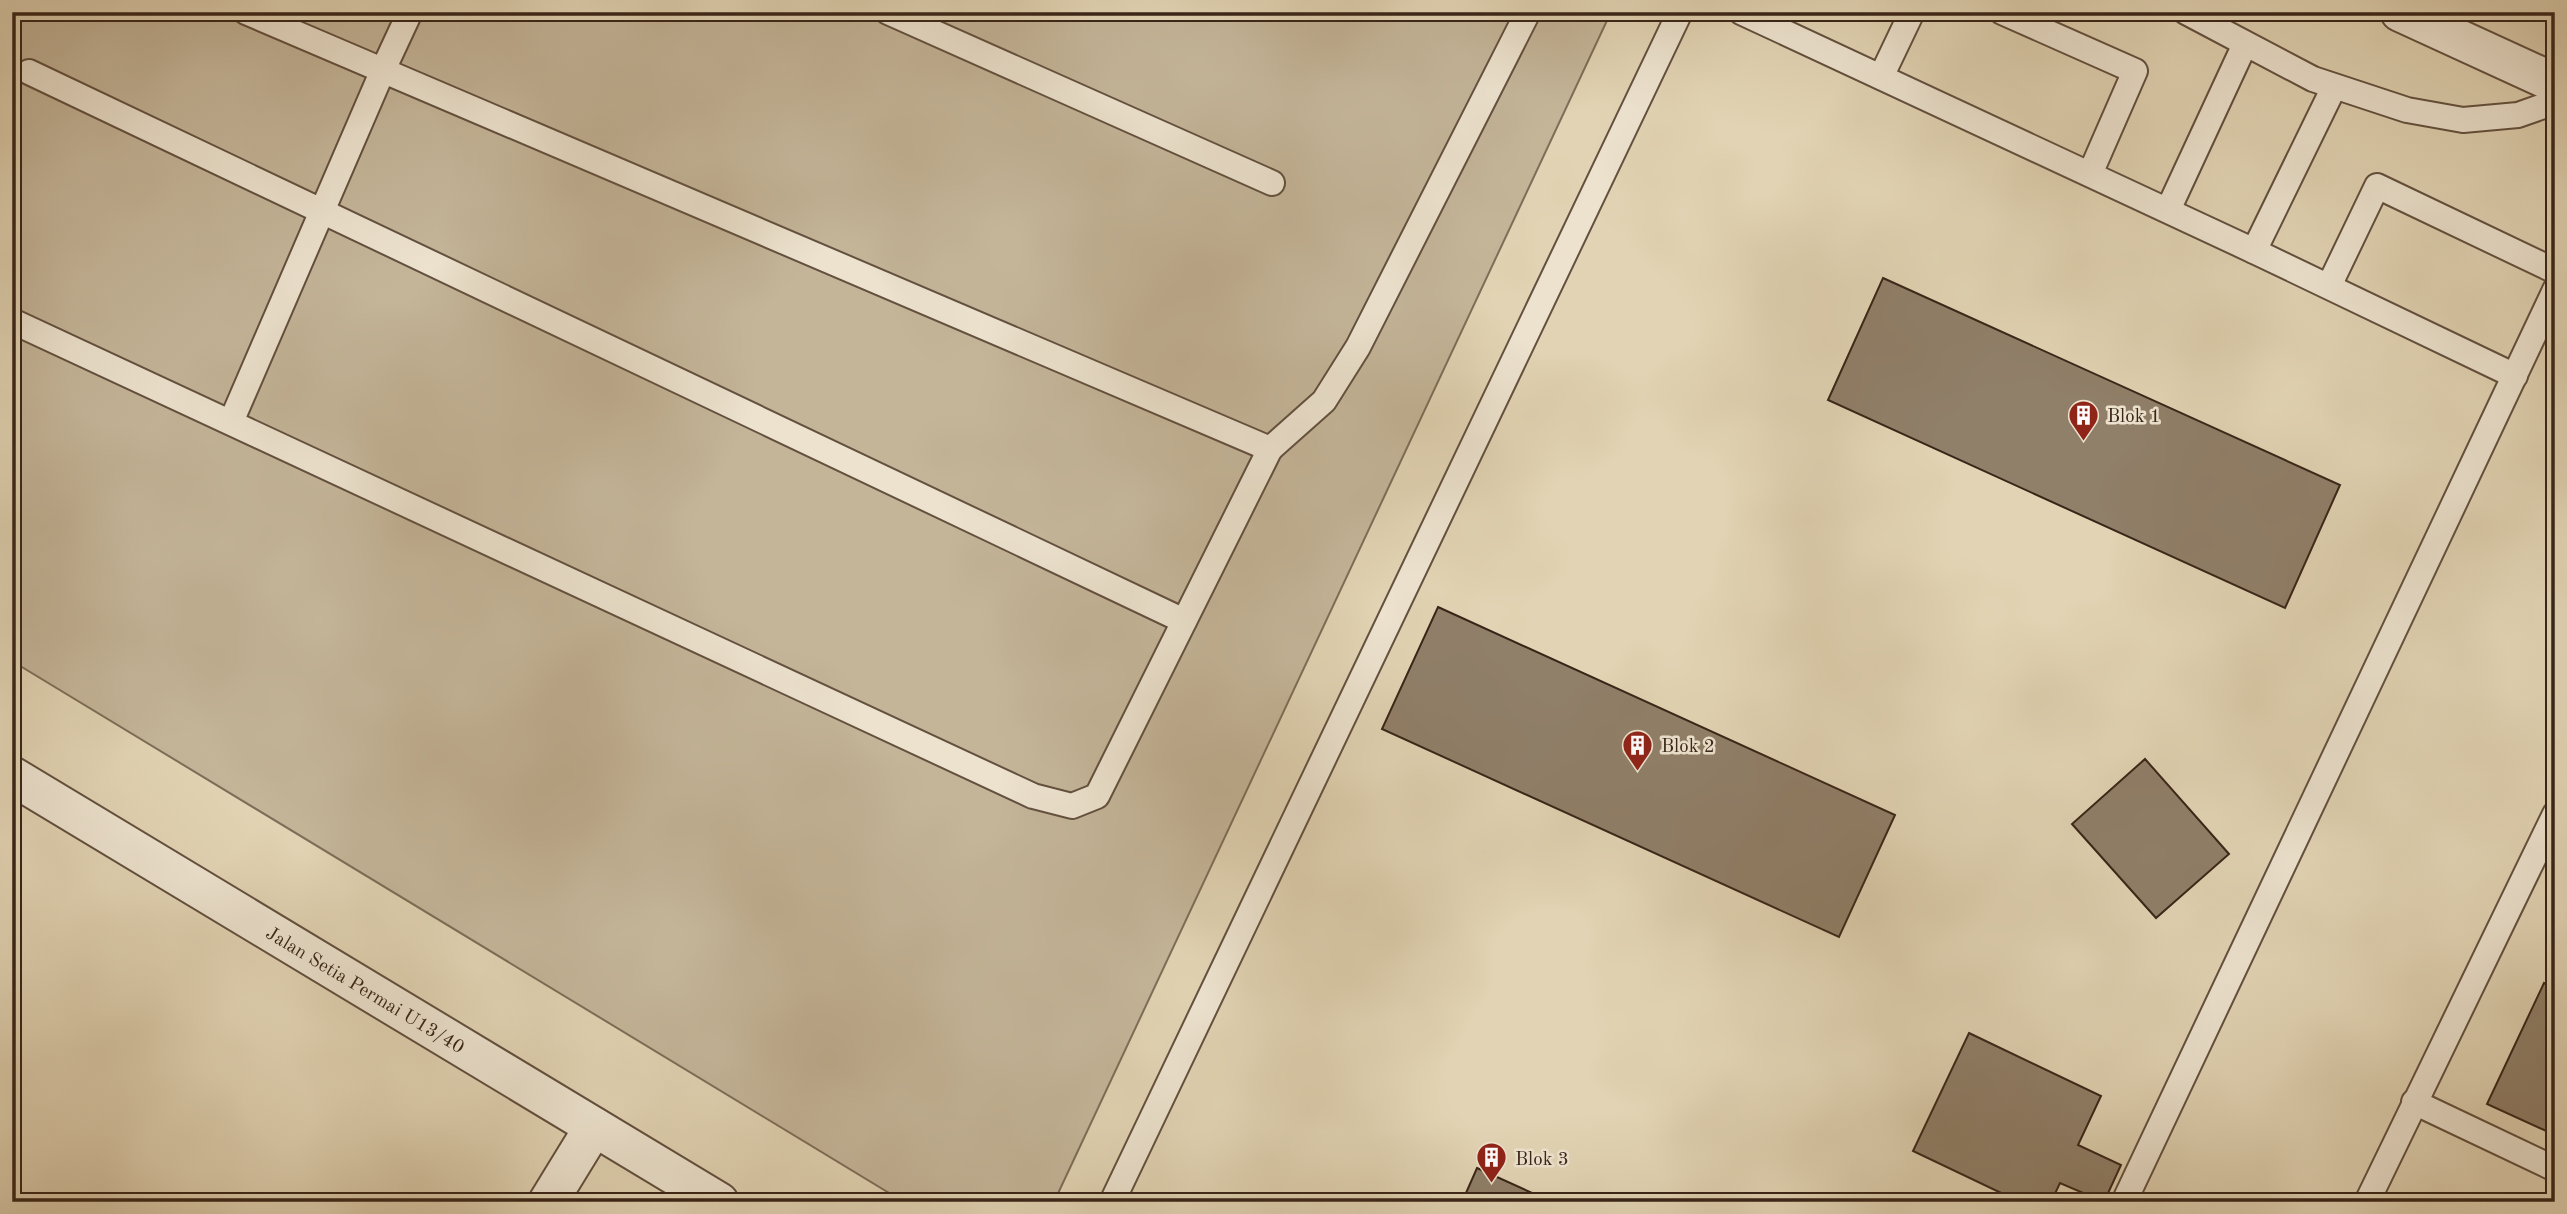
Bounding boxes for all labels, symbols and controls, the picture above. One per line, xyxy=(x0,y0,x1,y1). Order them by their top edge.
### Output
building icon: Blok 1 xyxy=(2067,398,2101,442)
place label: Blok 1 xyxy=(2107,408,2161,427)
building icon: Blok 2 xyxy=(1621,728,1655,772)
place label: Blok 2 xyxy=(1661,738,1715,757)
street label: Jalan Setia Permai U13/40 xyxy=(262,924,467,1058)
building icon: Blok 3 xyxy=(1475,1141,1509,1185)
place label: Blok 3 xyxy=(1515,1151,1569,1170)

